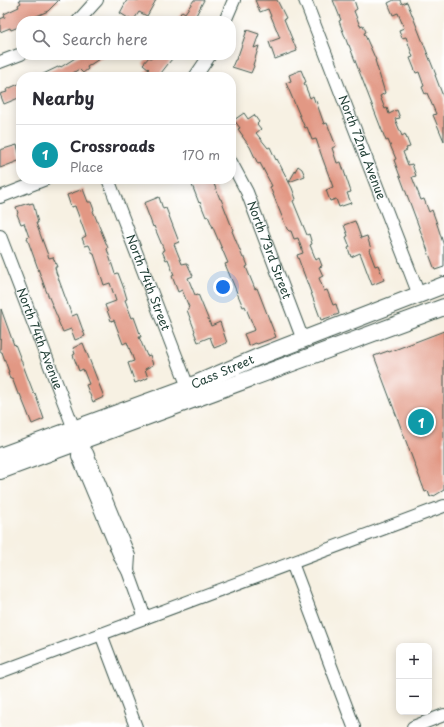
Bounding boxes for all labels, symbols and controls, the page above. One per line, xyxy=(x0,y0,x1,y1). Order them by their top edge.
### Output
search box xyxy=(16,16,236,60)
icon: search xyxy=(30,27,52,49)
text: Search here xyxy=(62,27,148,50)
text: Nearby xyxy=(32,85,94,111)
street label: North 72nd Avenue xyxy=(335,92,391,202)
text: Crossroads xyxy=(70,134,155,157)
text: 1 xyxy=(42,145,48,164)
text: 170 m xyxy=(182,145,220,164)
text: Place xyxy=(70,157,103,176)
street label: North 73rd Street xyxy=(243,198,297,301)
street label: North 74th Street xyxy=(122,232,176,333)
your location xyxy=(213,277,233,297)
street label: North 74th Avenue xyxy=(13,285,68,392)
street label: Cass Street xyxy=(188,350,257,393)
pin: 1 xyxy=(408,407,434,437)
map controls xyxy=(396,643,432,715)
button: + xyxy=(396,643,432,679)
button: − xyxy=(396,679,432,715)

